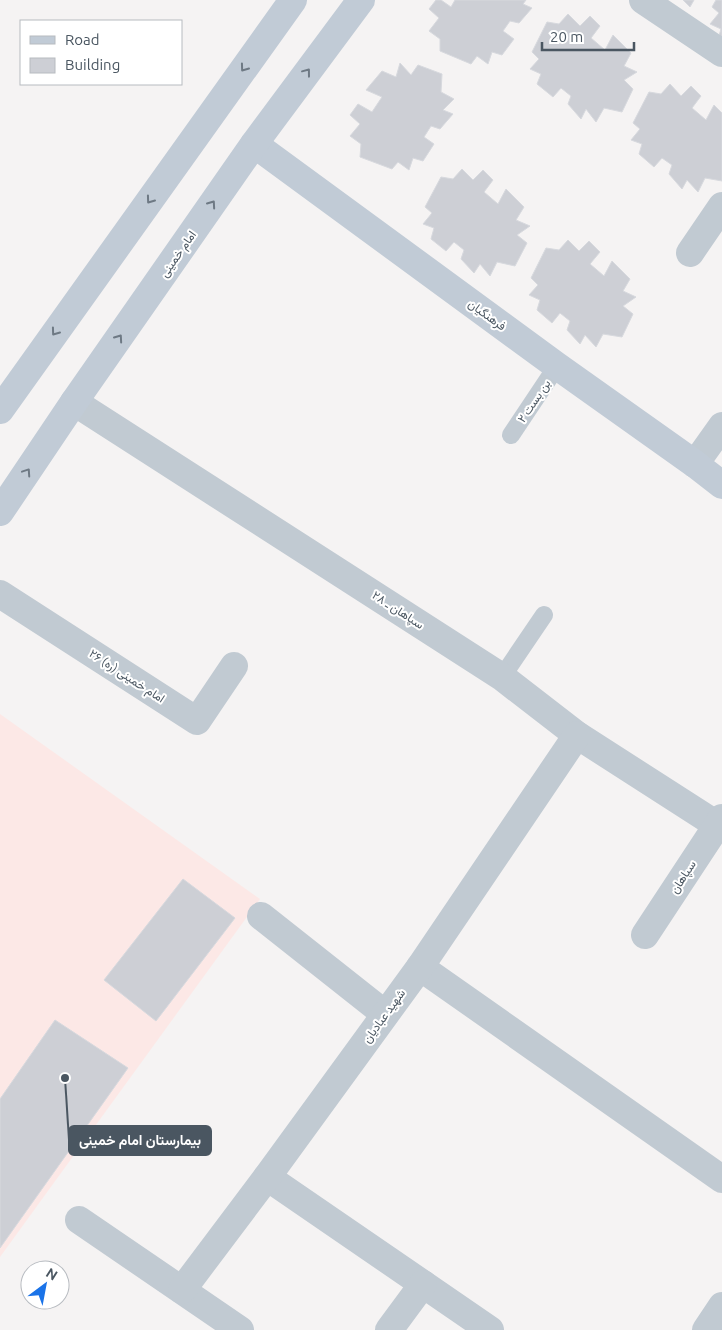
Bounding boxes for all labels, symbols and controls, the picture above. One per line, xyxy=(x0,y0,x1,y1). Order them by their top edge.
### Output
legend xyxy=(20,20,182,85)
scale bar xyxy=(542,20,634,52)
text: 20 m xyxy=(550,28,583,45)
text: Road xyxy=(65,31,100,48)
text: Building xyxy=(65,56,120,73)
one-way arrow xyxy=(242,62,250,71)
one-way arrow xyxy=(301,68,310,78)
one-way arrow xyxy=(147,194,156,204)
one-way arrow xyxy=(206,200,215,210)
street label: امام خمینی xyxy=(157,228,200,280)
street label: فرهنگیان xyxy=(465,297,509,334)
one-way arrow xyxy=(52,327,62,336)
one-way arrow xyxy=(113,334,122,343)
street label: بن بست ۲ xyxy=(515,377,554,426)
one-way arrow xyxy=(21,468,31,477)
street label: سپاهان ـ ۲۸ xyxy=(369,588,426,633)
street label: امام خمینی (ره) ۲۶ xyxy=(86,646,167,706)
street label: سپاهان xyxy=(667,858,700,897)
street label: شهید عبادیان xyxy=(360,986,409,1046)
callout: بیمارستان امام خمینی xyxy=(69,1126,211,1155)
text: بیمارستان امام خمینی xyxy=(79,1132,201,1149)
north arrow xyxy=(20,1260,70,1310)
text: N xyxy=(43,1264,61,1284)

